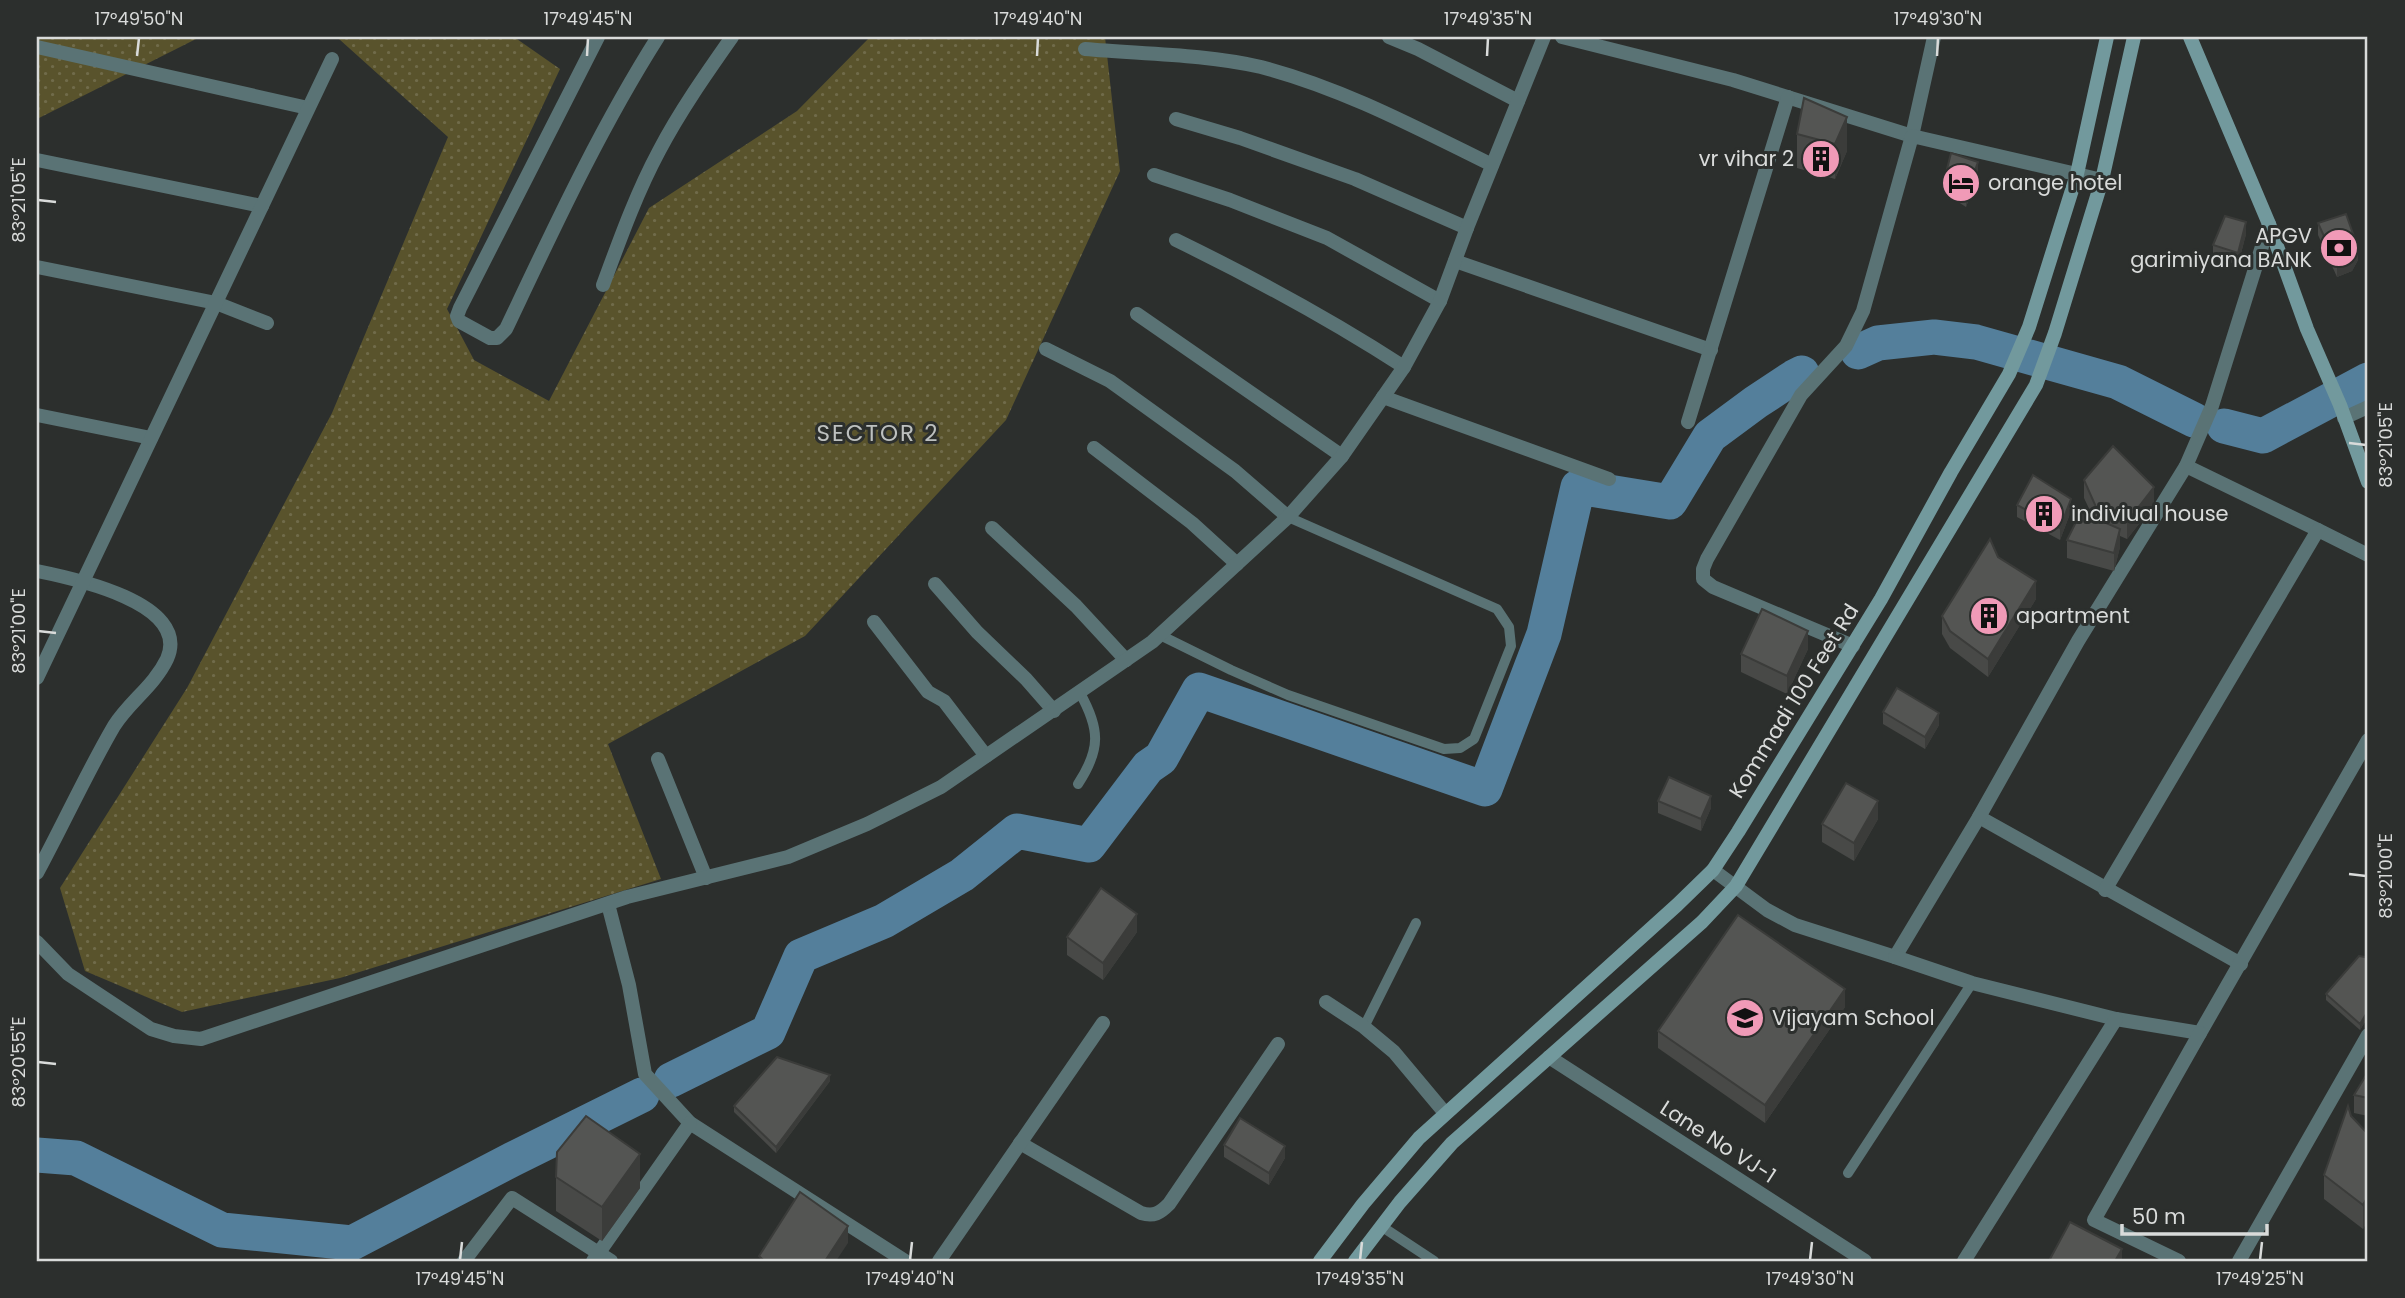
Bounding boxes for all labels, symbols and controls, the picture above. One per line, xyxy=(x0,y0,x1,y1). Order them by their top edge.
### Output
text: 17°49'50"N xyxy=(94,6,184,31)
text: 17°49'45"N xyxy=(543,6,633,31)
text: 17°49'40"N xyxy=(993,6,1083,31)
text: 17°49'35"N xyxy=(1444,6,1532,31)
text: 17°49'30"N xyxy=(1894,6,1982,31)
building icon: vr vihar 2 xyxy=(1800,138,1842,180)
place label: vr vihar 2 xyxy=(1699,144,1794,173)
text: 83°21'05"E xyxy=(6,157,31,243)
hotel icon: orange hotel xyxy=(1940,162,1982,204)
place label: orange hotel xyxy=(1988,168,2122,197)
place label: APGV garimiyana BANK xyxy=(2130,221,2312,274)
bank icon: APGV garimiyana BANK xyxy=(2318,227,2360,269)
text: 83°21'05"E xyxy=(2373,402,2398,488)
district label: SECTOR 2 xyxy=(817,417,939,449)
building icon: indiviual house xyxy=(2023,493,2065,535)
place label: indiviual house xyxy=(2071,499,2229,528)
text: 83°21'00"E xyxy=(6,588,31,674)
building icon: apartment xyxy=(1968,595,2010,637)
street label: Kommadi 100 Feet Rd xyxy=(1722,598,1865,803)
place label: apartment xyxy=(2016,601,2130,630)
text: 83°21'00"E xyxy=(2373,833,2398,919)
school or university icon: Vijayam School xyxy=(1724,997,1766,1039)
place label: Vijayam School xyxy=(1772,1003,1935,1032)
text: 83°20'55"E xyxy=(6,1017,31,1107)
street label: Lane No VJ-1 xyxy=(1655,1093,1782,1190)
scale bar xyxy=(2122,1193,2267,1237)
text: 50 m xyxy=(2132,1202,2186,1231)
text: 17°49'45"N xyxy=(415,1266,505,1291)
text: 17°49'40"N xyxy=(865,1266,955,1291)
text: 17°49'35"N xyxy=(1316,1266,1404,1291)
text: 17°49'30"N xyxy=(1766,1266,1854,1291)
text: 17°49'25"N xyxy=(2216,1266,2304,1291)

